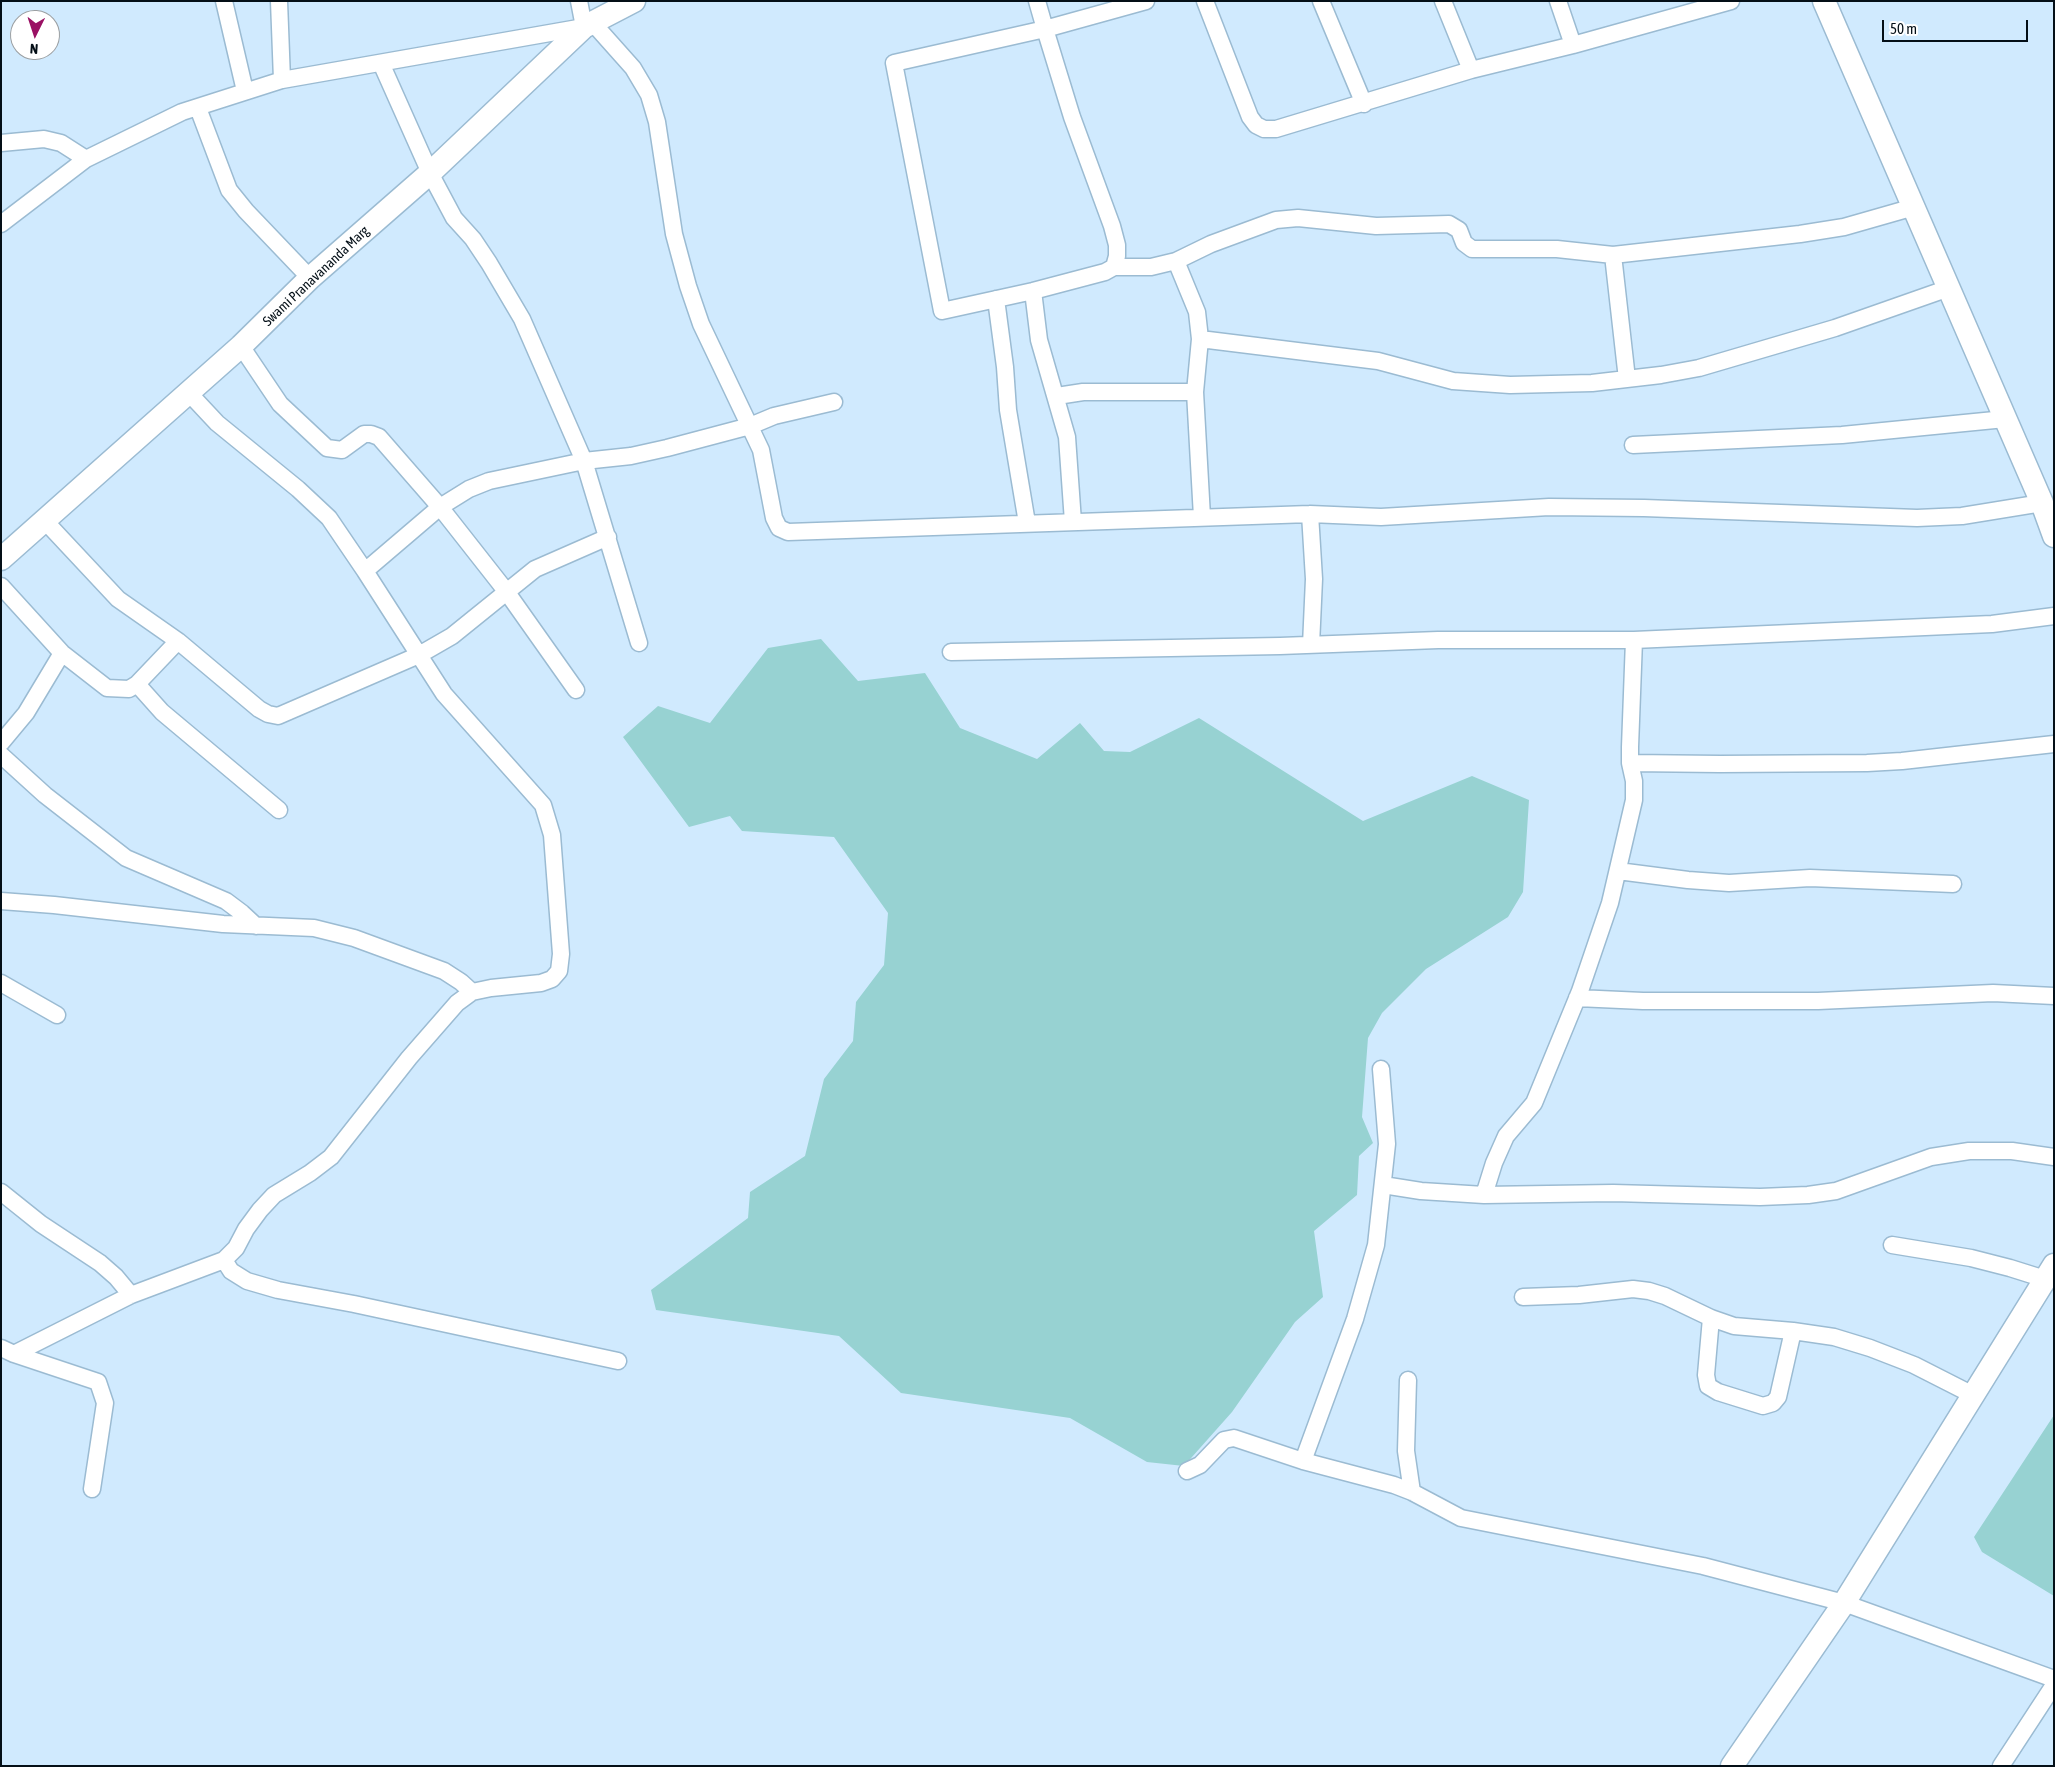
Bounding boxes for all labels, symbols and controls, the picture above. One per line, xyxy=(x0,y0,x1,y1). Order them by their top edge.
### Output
north arrow xyxy=(10,10,60,60)
scale bar xyxy=(1885,10,2031,42)
text: 50 m xyxy=(1890,20,1917,37)
text: N xyxy=(29,41,39,57)
street label: Swami Pranavananda Marg xyxy=(259,222,373,330)

